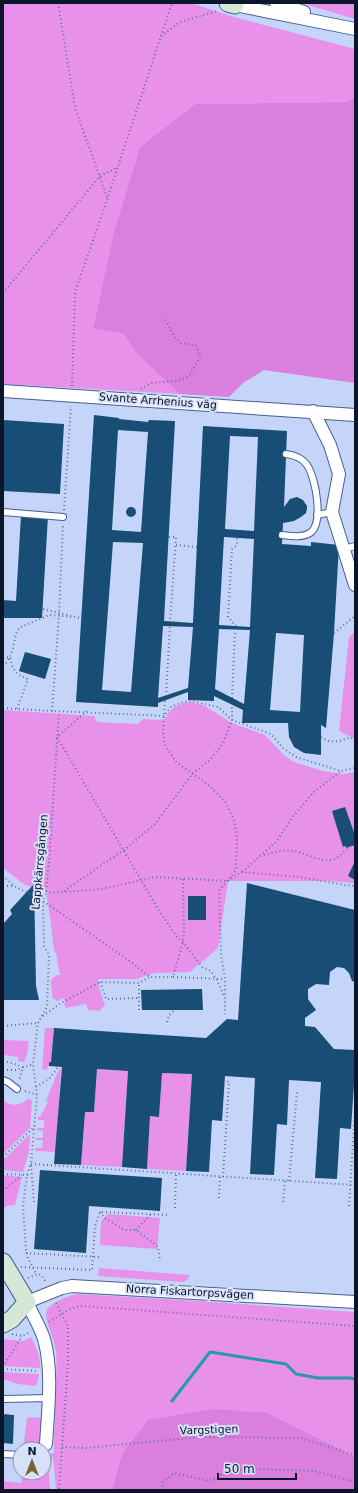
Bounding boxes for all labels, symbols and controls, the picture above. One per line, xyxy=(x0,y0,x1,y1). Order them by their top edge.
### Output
street label: Svante Arrhenius väg xyxy=(99,390,217,412)
street label: Lappkärrsgången xyxy=(29,814,51,910)
street label: Norra Fiskartorpsvägen xyxy=(126,1282,254,1302)
street label: Vargstigen xyxy=(180,1422,239,1438)
north arrow xyxy=(12,1441,52,1481)
text: N xyxy=(27,1445,37,1458)
scale bar xyxy=(218,1455,296,1481)
text: 50 m xyxy=(224,1462,255,1476)

